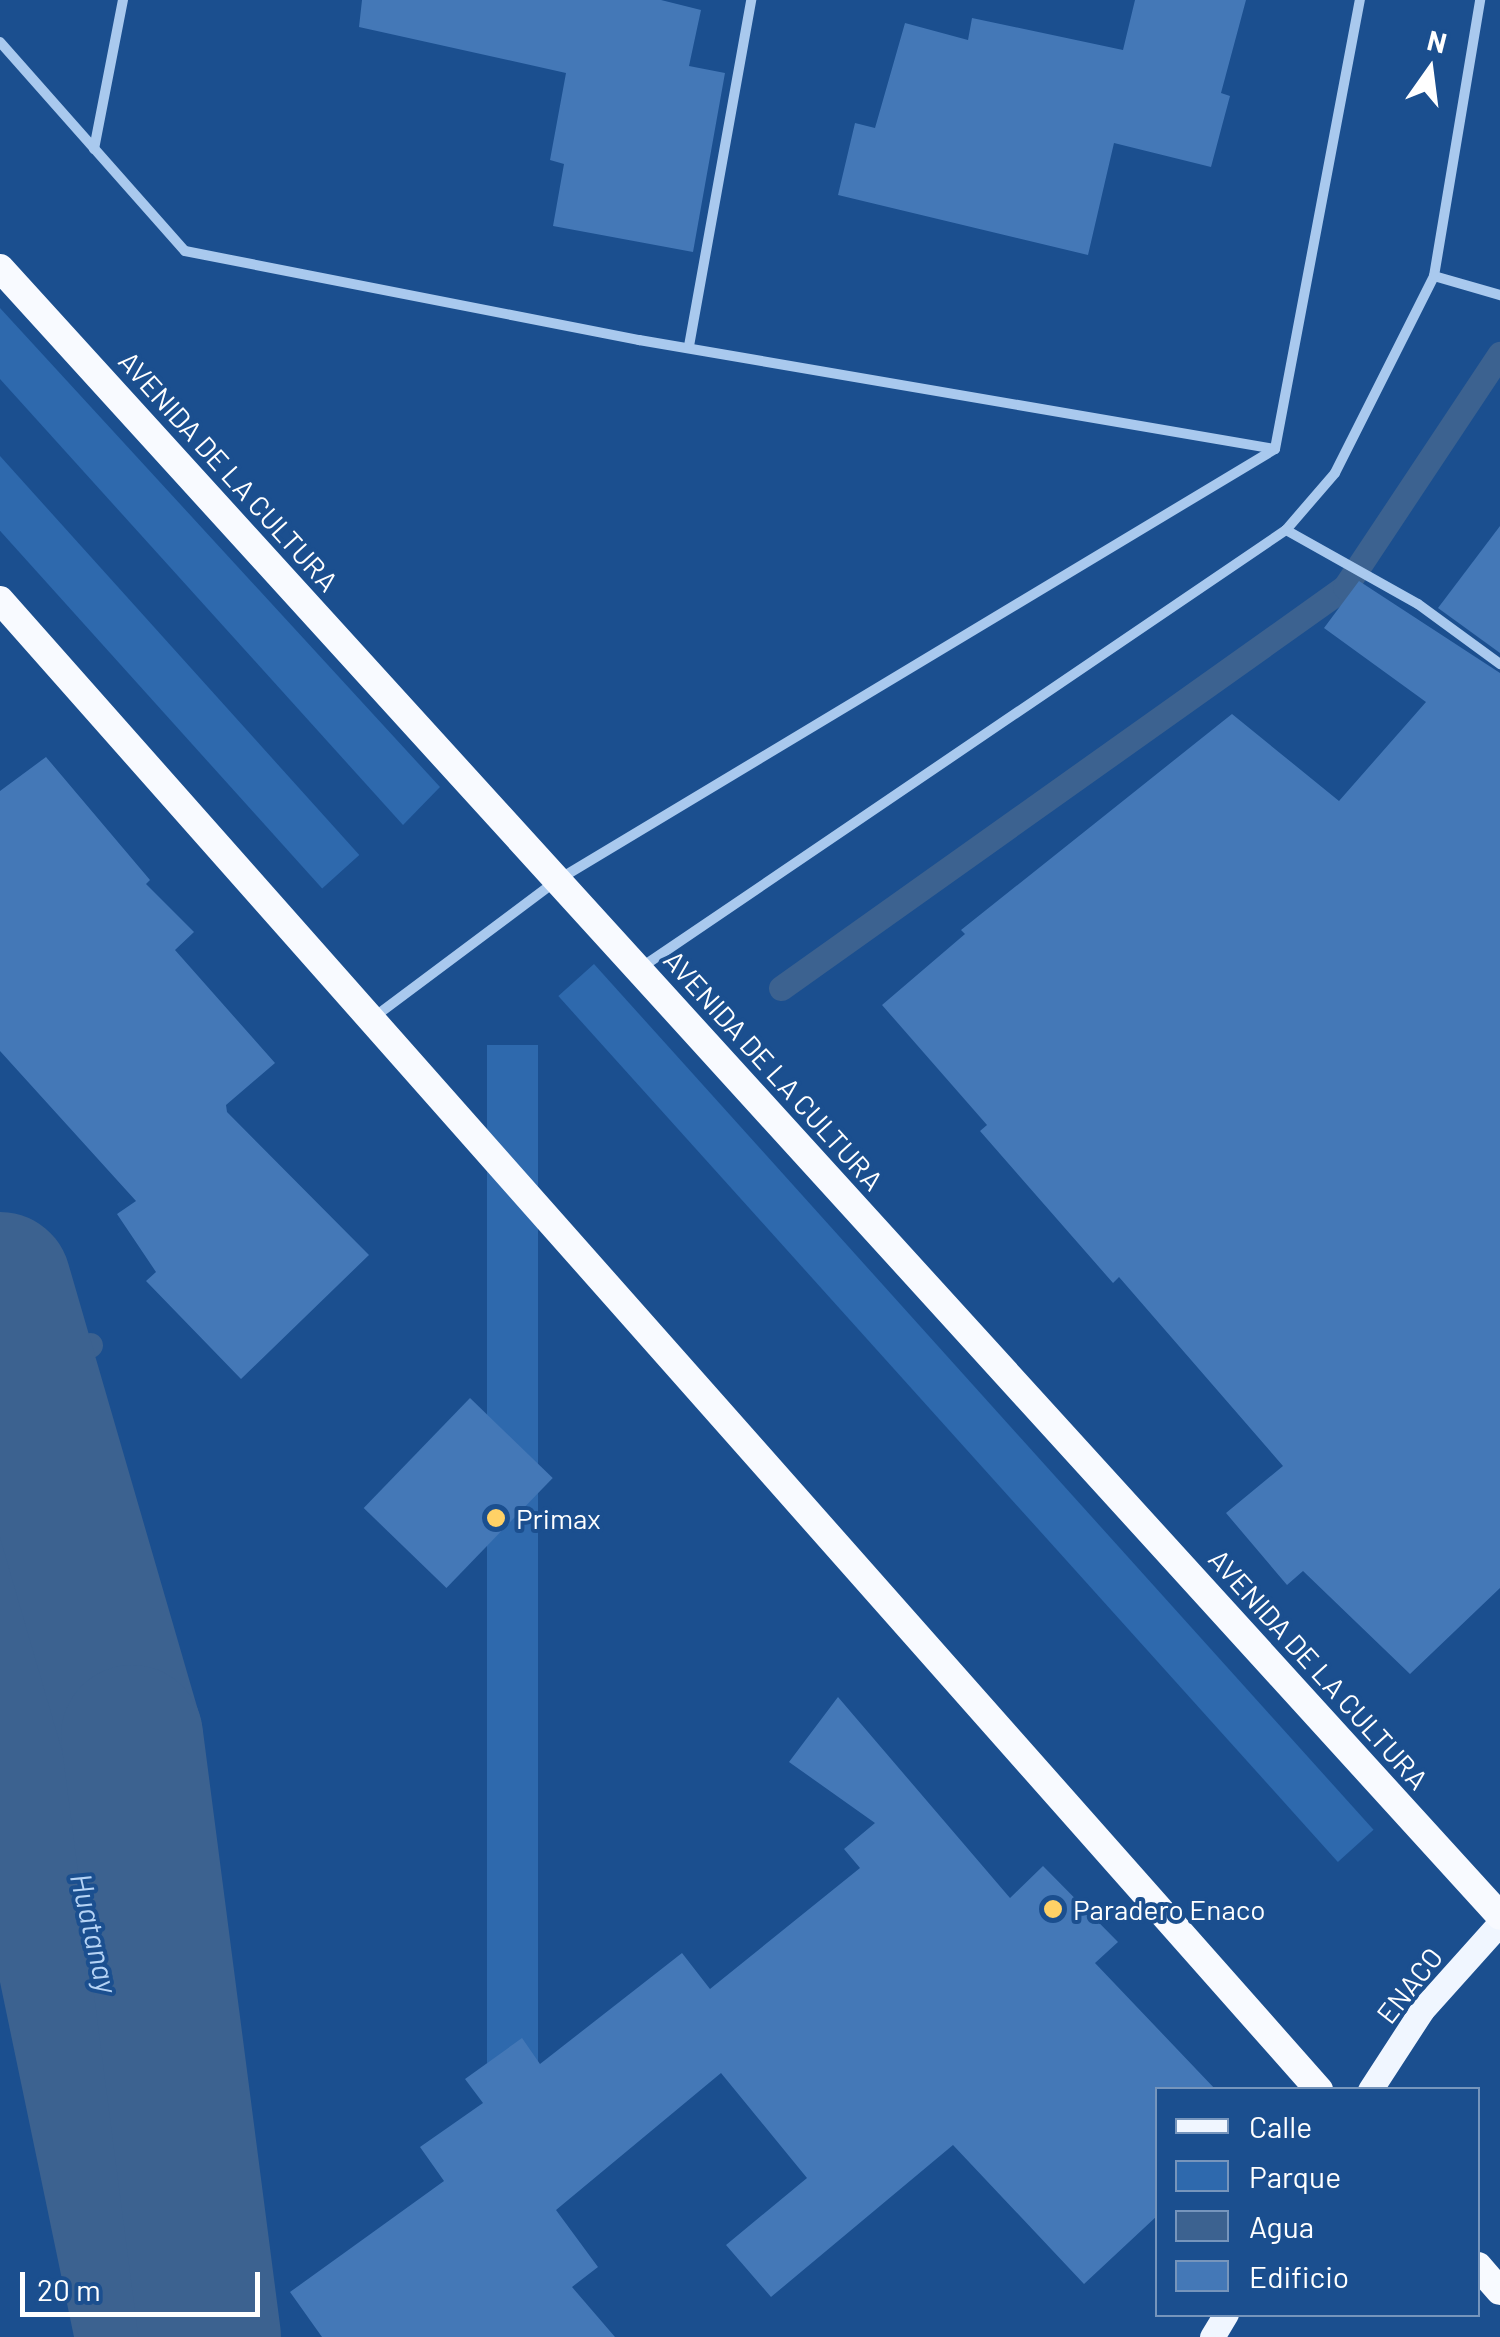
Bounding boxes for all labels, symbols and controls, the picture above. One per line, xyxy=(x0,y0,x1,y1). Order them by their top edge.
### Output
north arrow xyxy=(1380,20,1480,120)
text: N xyxy=(1424,22,1450,60)
street label: AVENIDA DE LA CULTURA xyxy=(112,344,346,598)
street label: AVENIDA DE LA CULTURA xyxy=(657,943,891,1197)
place label: Primax xyxy=(516,1501,601,1535)
marker: Primax xyxy=(485,1507,507,1529)
street label: AVENIDA DE LA CULTURA xyxy=(1202,1542,1436,1796)
water label: Huatanay xyxy=(64,1870,126,1996)
place label: Paradero Enaco xyxy=(1073,1892,1265,1926)
marker: Paradero Enaco xyxy=(1042,1898,1064,1920)
street label: ENACO xyxy=(1369,1940,1449,2030)
legend xyxy=(1155,2087,1480,2317)
text: Calle xyxy=(1249,2108,1312,2144)
text: Parque xyxy=(1249,2158,1341,2194)
text: Agua xyxy=(1249,2208,1314,2244)
scale bar xyxy=(25,2252,265,2314)
text: Edificio xyxy=(1249,2258,1349,2294)
text: 20 m xyxy=(37,2271,101,2307)

